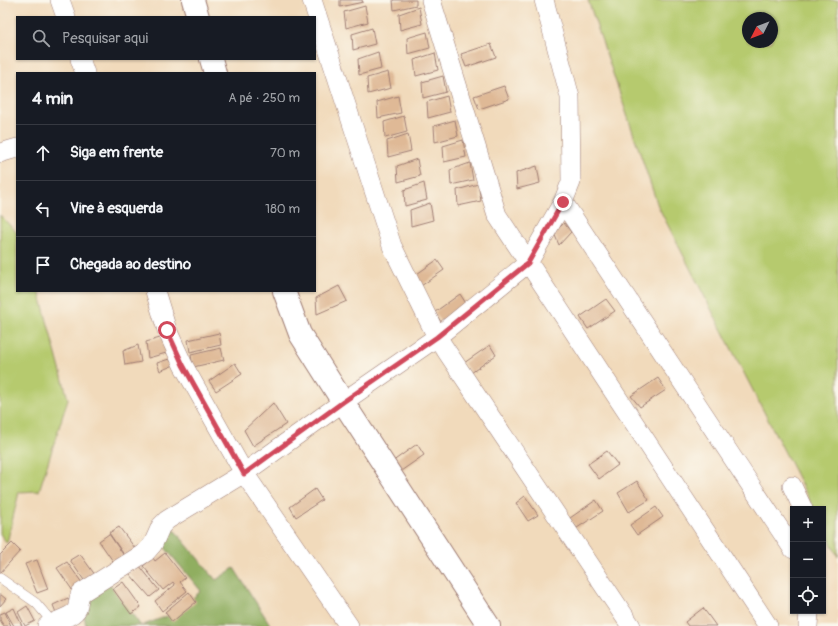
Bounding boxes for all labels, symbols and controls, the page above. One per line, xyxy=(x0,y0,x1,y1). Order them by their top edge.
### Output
north arrow xyxy=(742,12,778,48)
search box xyxy=(16,16,316,60)
icon: search xyxy=(30,27,52,49)
text: Pesquisar aqui xyxy=(62,29,148,48)
text: 4 min xyxy=(32,88,73,109)
text: A pé · 250 m xyxy=(228,90,300,106)
icon: ahead xyxy=(32,142,54,164)
text: Siga em frente xyxy=(70,143,163,162)
text: 70 m xyxy=(270,145,300,161)
route end xyxy=(554,193,572,211)
icon: left xyxy=(32,198,54,220)
text: Vire à esquerda xyxy=(70,199,163,218)
text: 180 m xyxy=(265,201,300,217)
icon: arrive xyxy=(32,254,54,276)
text: Chegada ao destino xyxy=(70,255,191,274)
route start xyxy=(158,321,176,339)
map controls xyxy=(790,506,826,614)
button: + xyxy=(790,506,826,542)
button: − xyxy=(790,542,826,578)
button: locate xyxy=(790,578,826,614)

